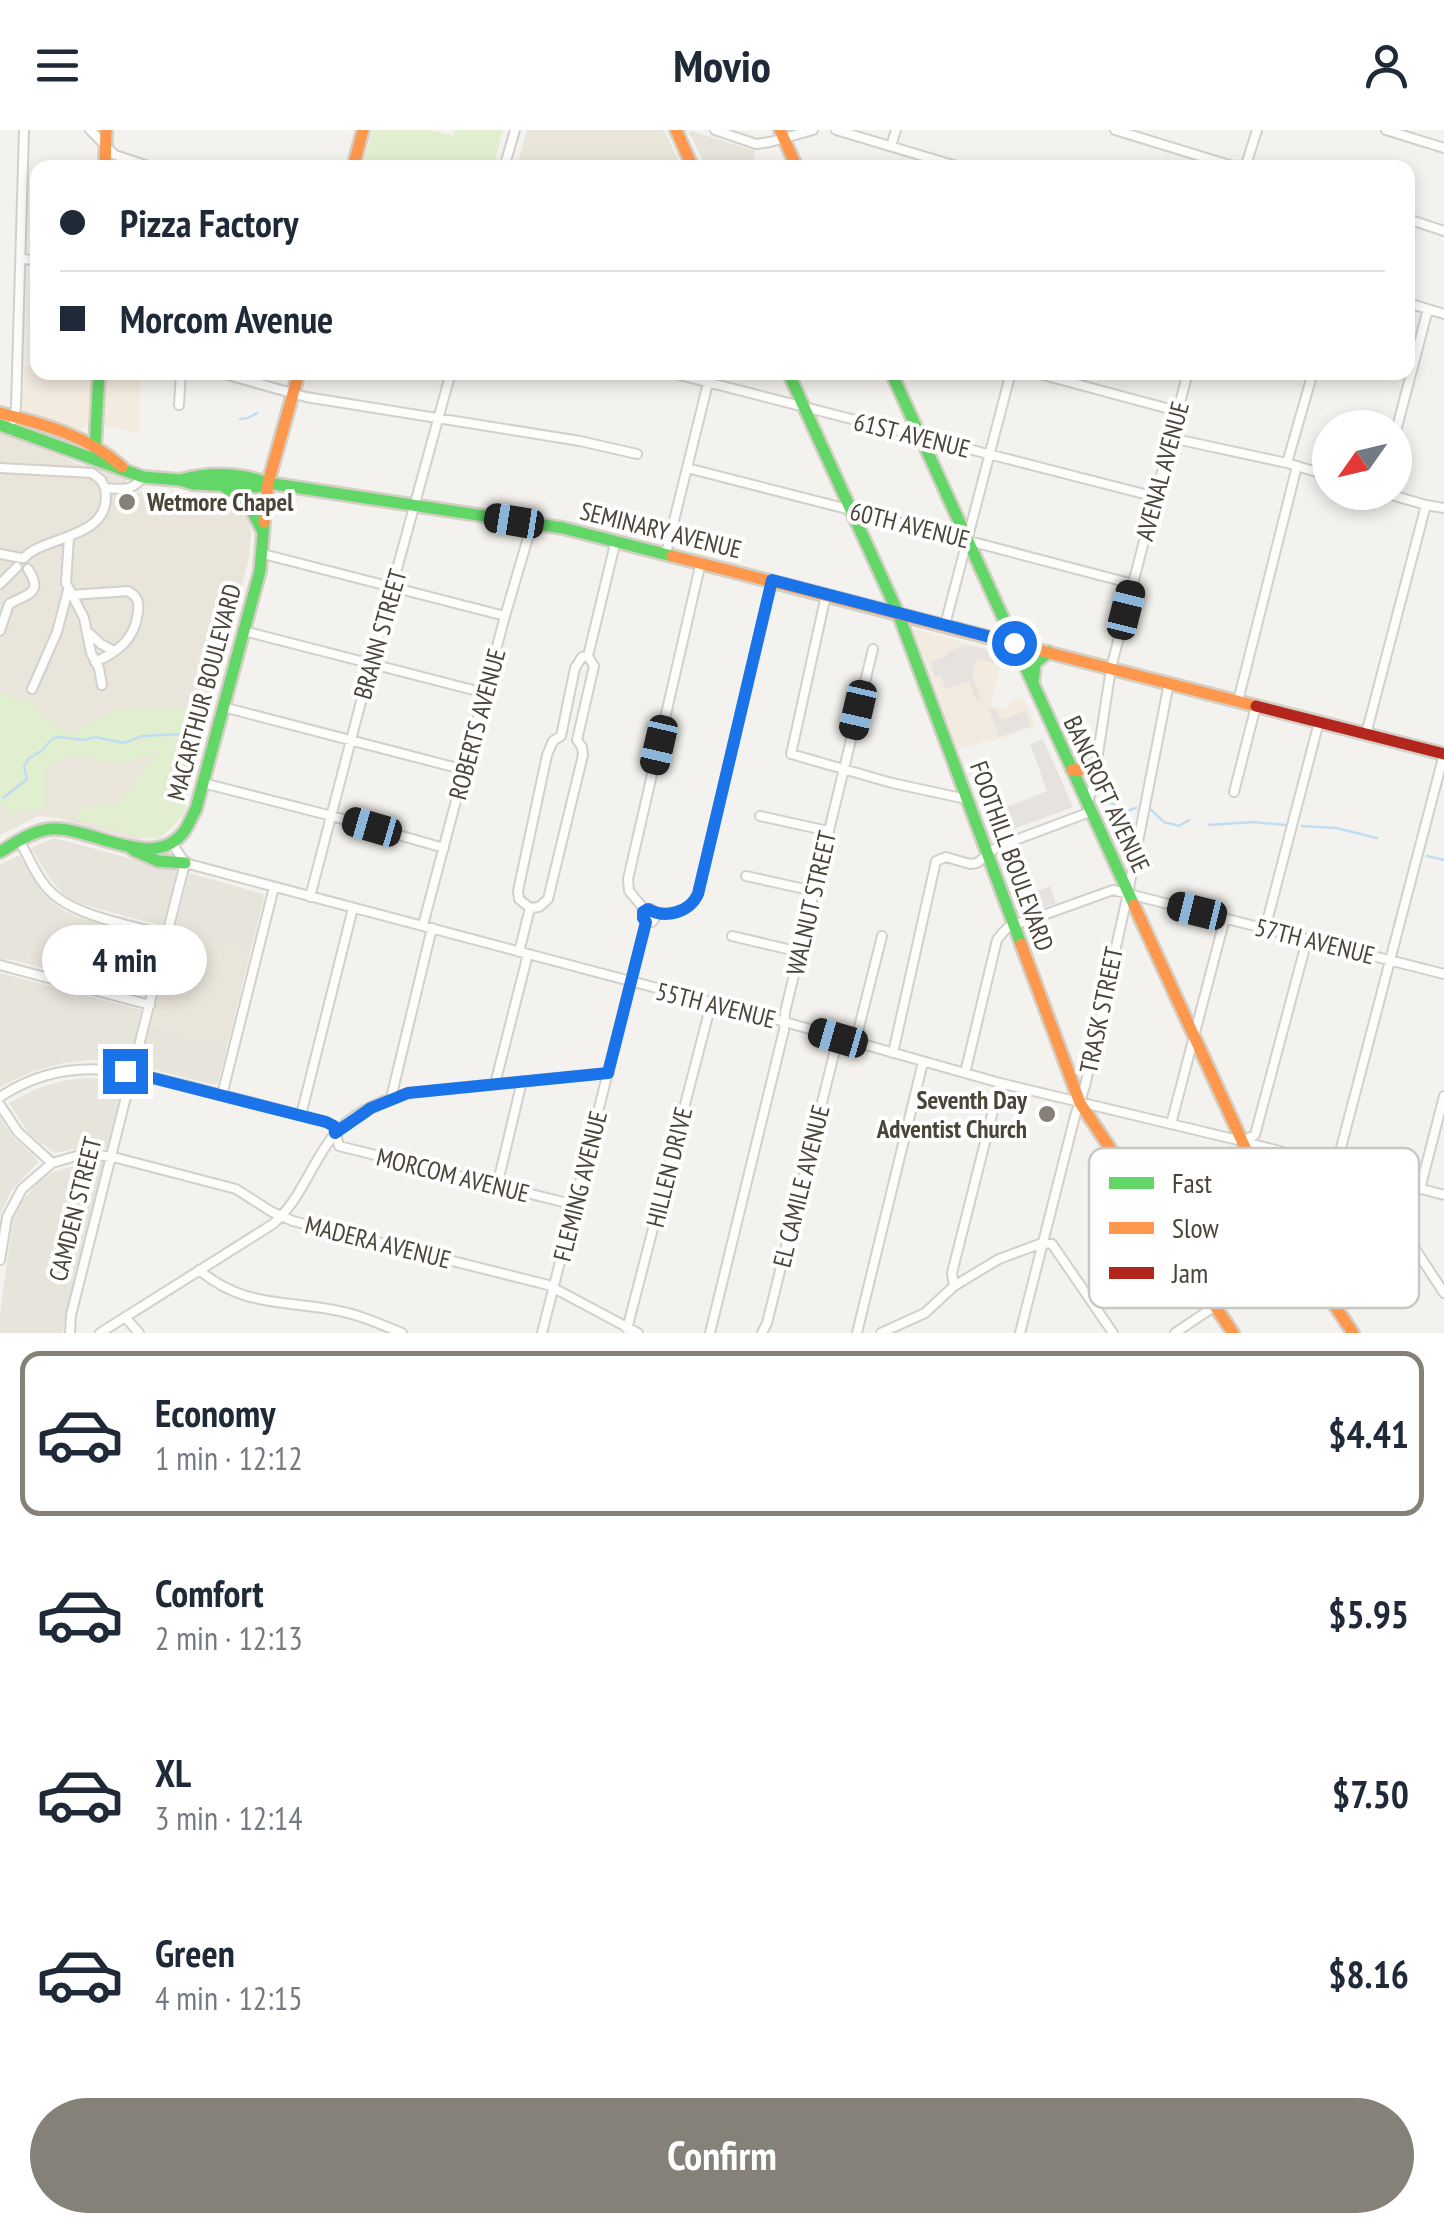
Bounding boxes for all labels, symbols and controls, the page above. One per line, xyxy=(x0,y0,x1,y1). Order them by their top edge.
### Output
text: Movio xyxy=(673,36,771,94)
icon: menu xyxy=(30,38,85,93)
icon: person xyxy=(1359,38,1414,93)
text: Pizza Factory xyxy=(120,198,298,247)
text: Morcom Avenue xyxy=(120,294,333,343)
street label: AVENAL AVENUE xyxy=(1128,398,1196,544)
street label: 61ST AVENUE xyxy=(851,405,973,465)
north arrow xyxy=(1312,410,1412,510)
map controls xyxy=(1312,410,1412,510)
place label: Wetmore Chapel xyxy=(146,486,294,518)
marker: Wetmore Chapel xyxy=(116,491,138,513)
street label: SEMINARY AVENUE xyxy=(577,494,745,566)
street label: 60TH AVENUE xyxy=(847,495,973,555)
car xyxy=(482,501,546,541)
street label: BRANN STREET xyxy=(346,565,414,703)
car xyxy=(1104,577,1148,643)
street label: MACARTHUR BOULEVARD xyxy=(160,580,248,804)
route start xyxy=(992,621,1037,666)
street label: ROBERTS AVENUE xyxy=(441,645,513,803)
car xyxy=(837,677,879,743)
street label: BANCROFT AVENUE xyxy=(1057,711,1157,877)
car xyxy=(638,712,680,778)
street label: FOOTHILL BOULEVARD xyxy=(963,757,1061,955)
car xyxy=(339,804,405,850)
street label: WALNUT STREET xyxy=(779,828,843,978)
car xyxy=(1164,889,1230,933)
street label: 57TH AVENUE xyxy=(1252,911,1378,971)
callout: 4 min xyxy=(42,926,208,996)
text: 4 min xyxy=(92,939,157,981)
street label: TRASK STREET xyxy=(1072,944,1130,1076)
street label: 55TH AVENUE xyxy=(653,975,779,1035)
car xyxy=(805,1015,871,1061)
route end xyxy=(103,1049,148,1094)
place label: Seventh Day Adventist Church xyxy=(876,1084,1028,1145)
street label: EL CAMILE AVENUE xyxy=(765,1102,837,1270)
marker: Seventh Day Adventist Church xyxy=(1036,1103,1058,1125)
street label: HILLEN DRIVE xyxy=(639,1104,699,1230)
street label: FLEMING AVENUE xyxy=(546,1107,614,1265)
street label: CAMDEN STREET xyxy=(42,1133,108,1285)
street label: MORCOM AVENUE xyxy=(373,1141,533,1209)
legend xyxy=(1089,1148,1419,1308)
text: Fast xyxy=(1172,1164,1212,1201)
street label: MADERA AVENUE xyxy=(302,1208,454,1276)
text: Slow xyxy=(1172,1209,1219,1246)
text: Jam xyxy=(1171,1254,1208,1291)
text: Economy xyxy=(155,1388,275,1437)
icon: car xyxy=(35,1389,125,1479)
text: $4.41 xyxy=(1328,1409,1409,1458)
text: 1 min · 12:12 xyxy=(155,1437,303,1479)
text: Comfort xyxy=(155,1568,264,1617)
icon: car xyxy=(35,1569,125,1659)
text: $5.95 xyxy=(1328,1589,1409,1638)
text: 2 min · 12:13 xyxy=(155,1617,303,1659)
text: XL xyxy=(155,1748,191,1797)
icon: car xyxy=(35,1749,125,1839)
text: $7.50 xyxy=(1332,1769,1409,1818)
text: 3 min · 12:14 xyxy=(155,1797,303,1839)
text: Green xyxy=(155,1928,235,1977)
icon: car xyxy=(35,1929,125,2019)
text: $8.16 xyxy=(1328,1949,1409,1998)
text: 4 min · 12:15 xyxy=(155,1977,303,2019)
button: Confirm xyxy=(30,2098,1414,2213)

